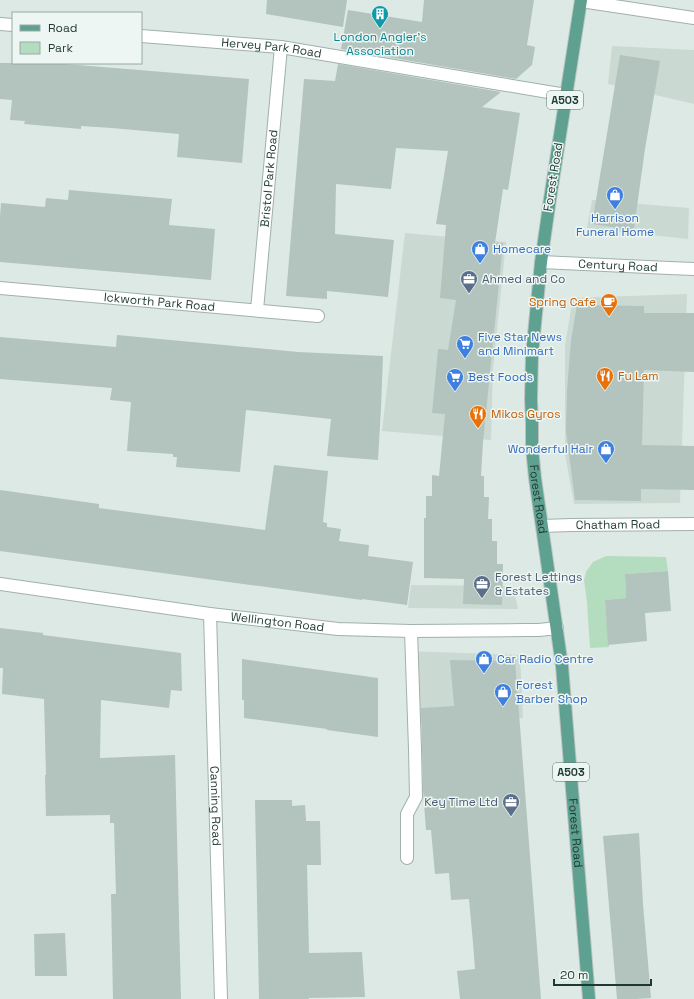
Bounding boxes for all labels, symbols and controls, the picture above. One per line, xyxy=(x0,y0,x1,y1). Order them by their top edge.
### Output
building icon: London Angler's Association xyxy=(370,4,390,29)
legend xyxy=(12,12,142,64)
text: Road xyxy=(48,20,77,36)
place label: London Angler's Association xyxy=(333,29,427,59)
street label: Hervey Park Road xyxy=(221,34,323,62)
text: Park xyxy=(48,40,73,56)
road number: A503 xyxy=(547,91,583,109)
street label: Bristol Park Road xyxy=(257,129,281,228)
street label: Forest Road xyxy=(540,141,566,213)
shop icon: Harrison Funeral Home xyxy=(605,185,625,210)
place label: Harrison Funeral Home xyxy=(576,210,654,240)
shop icon: Homecare xyxy=(470,239,490,264)
place label: Homecare xyxy=(493,241,551,257)
street label: Century Road xyxy=(578,256,658,275)
office icon: Ahmed and Co xyxy=(459,269,479,294)
place label: Ahmed and Co xyxy=(482,271,565,287)
street label: Ickworth Park Road xyxy=(103,289,216,315)
cafe icon: Spring Cafe xyxy=(599,292,619,317)
place label: Spring Cafe xyxy=(529,294,596,310)
place label: Five Star News and Minimart xyxy=(478,329,562,359)
supermarket icon: Five Star News and Minimart xyxy=(455,334,475,359)
restaurant icon: Fu Lam xyxy=(595,366,615,391)
supermarket icon: Best Foods xyxy=(445,367,465,392)
place label: Fu Lam xyxy=(618,368,659,384)
place label: Best Foods xyxy=(468,369,533,385)
restaurant icon: Mikos Gyros xyxy=(468,404,488,429)
place label: Mikos Gyros xyxy=(491,406,561,422)
shop icon: Wonderful Hair xyxy=(596,439,616,464)
place label: Wonderful Hair xyxy=(508,441,593,457)
street label: Forest Road xyxy=(526,464,551,535)
street label: Chatham Road xyxy=(576,516,660,533)
place label: Forest Lettings & Estates xyxy=(495,569,582,599)
office icon: Forest Lettings & Estates xyxy=(472,574,492,599)
street label: Wellington Road xyxy=(230,608,325,635)
shop icon: Car Radio Centre xyxy=(474,649,494,674)
place label: Car Radio Centre xyxy=(497,651,594,667)
place label: Forest Barber Shop xyxy=(516,677,588,707)
shop icon: Forest Barber Shop xyxy=(493,682,513,707)
road number: A503 xyxy=(553,763,589,781)
street label: Canning Road xyxy=(206,766,225,846)
office icon: Key Time Ltd xyxy=(501,792,521,817)
place label: Key Time Ltd xyxy=(424,794,498,810)
street label: Forest Road xyxy=(565,798,586,868)
scale bar xyxy=(554,961,651,987)
text: 20 m xyxy=(560,967,588,983)

